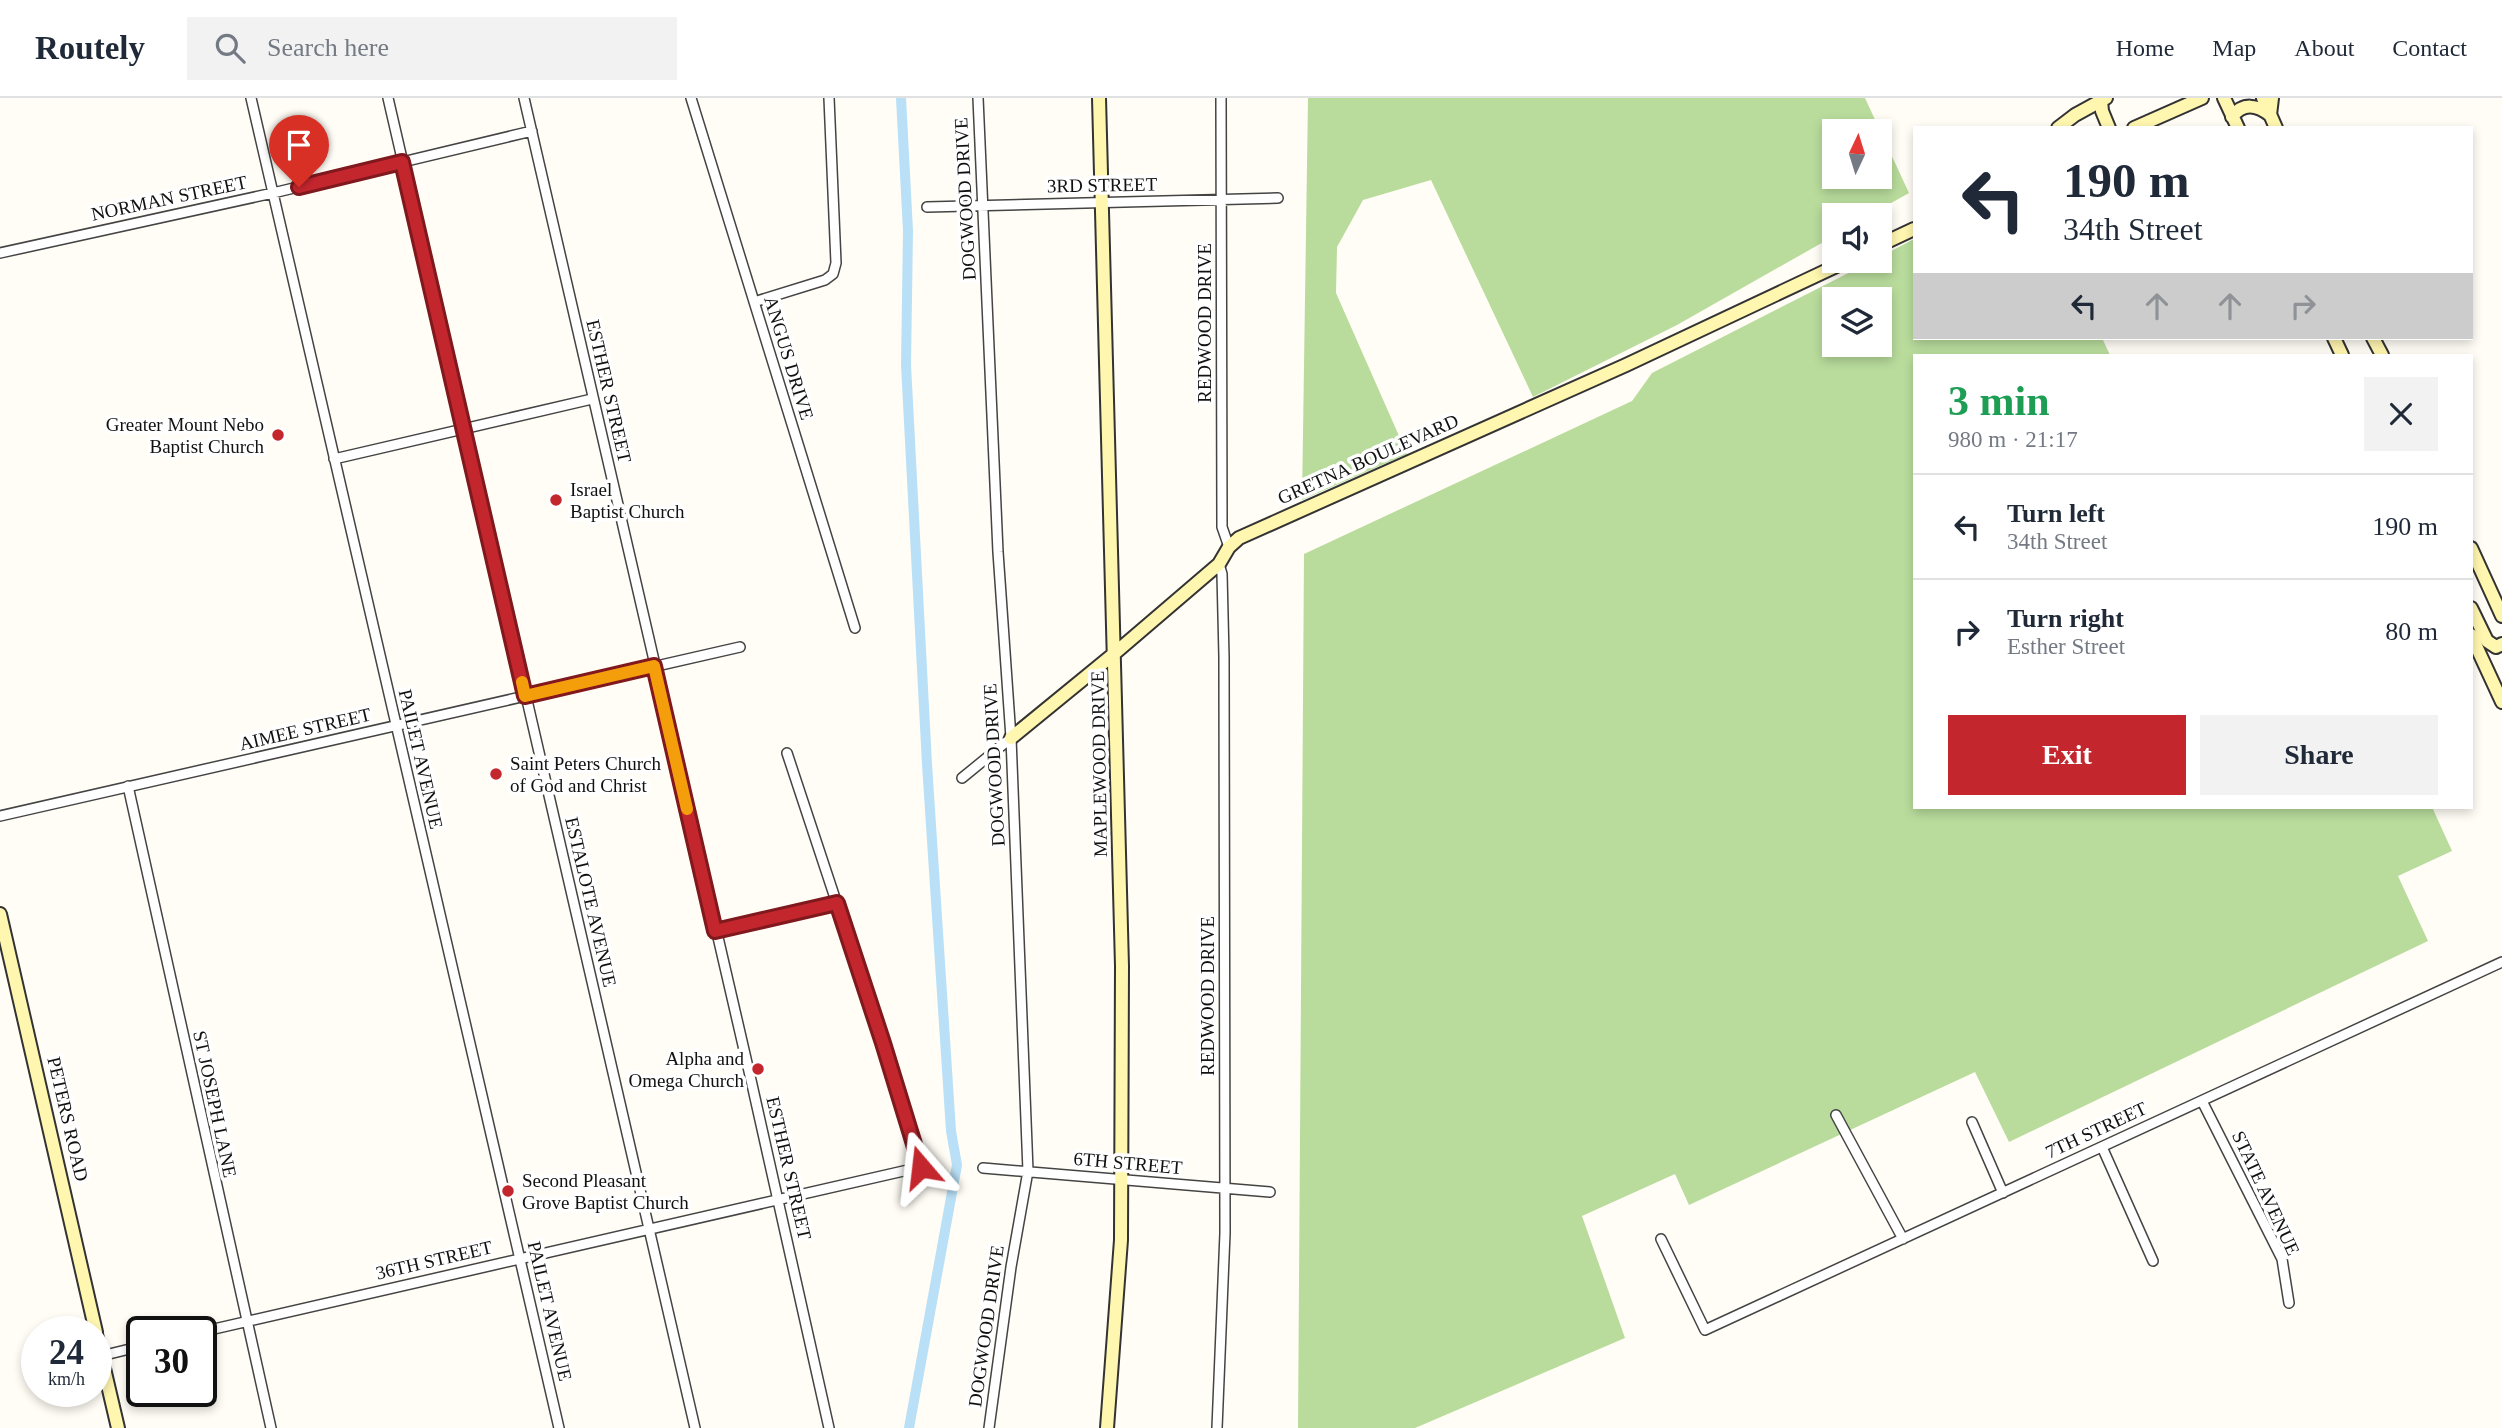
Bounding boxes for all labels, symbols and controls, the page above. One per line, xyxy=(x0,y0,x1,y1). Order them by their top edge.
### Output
search box xyxy=(187,17,677,80)
icon: search xyxy=(211,29,249,67)
text: Routely xyxy=(35,30,145,66)
text: Search here xyxy=(267,33,389,62)
text: Home xyxy=(2116,35,2174,61)
text: Map xyxy=(2212,35,2256,61)
text: About xyxy=(2294,35,2354,61)
text: Contact xyxy=(2392,35,2467,61)
pin xyxy=(269,115,329,187)
street label: DOGWOOD DRIVE xyxy=(950,117,980,281)
north arrow xyxy=(1822,119,1892,189)
map controls xyxy=(1822,119,1892,357)
icon: arrive xyxy=(280,126,318,164)
text: 190 m xyxy=(2063,153,2190,208)
icon: left xyxy=(1948,154,2039,245)
street label: NORMAN STREET xyxy=(89,171,249,225)
street label: 3RD STREET xyxy=(1047,174,1158,196)
button: sound xyxy=(1822,203,1892,273)
text: 34th Street xyxy=(2063,211,2203,247)
street label: REDWOOD DRIVE xyxy=(1194,243,1215,403)
button: layers xyxy=(1822,287,1892,357)
icon: left xyxy=(2065,287,2103,325)
icon: ahead xyxy=(2138,287,2176,325)
icon: ahead xyxy=(2211,287,2249,325)
icon: right xyxy=(2284,287,2322,325)
street label: ANGUS DRIVE xyxy=(760,294,818,422)
street label: ESTHER STREET xyxy=(582,317,636,465)
button: close xyxy=(2364,377,2438,451)
text: 3 min xyxy=(1948,378,2050,424)
street label: GRETNA BOULEVARD xyxy=(1274,410,1462,508)
place label: Greater Mount Nebo Baptist Church xyxy=(106,414,264,457)
marker: Greater Mount Nebo Baptist Church xyxy=(270,427,286,443)
text: 980 m · 21:17 xyxy=(1948,427,2078,452)
place label: Israel Baptist Church xyxy=(570,479,685,522)
marker: Israel Baptist Church xyxy=(548,492,564,508)
text: Turn left xyxy=(2007,499,2105,528)
icon: left xyxy=(1948,508,1986,546)
text: 190 m xyxy=(2372,512,2438,541)
text: 34th Street xyxy=(2007,529,2107,554)
text: Turn right xyxy=(2007,604,2124,633)
icon: right xyxy=(1948,613,1986,651)
text: 80 m xyxy=(2385,617,2438,646)
text: Esther Street xyxy=(2007,634,2125,659)
street label: MAPLEWOOD DRIVE xyxy=(1087,671,1111,857)
street label: DOGWOOD DRIVE xyxy=(979,683,1009,847)
street label: PAILET AVENUE xyxy=(395,687,447,831)
street label: AIMEE STREET xyxy=(237,704,373,754)
button: Exit xyxy=(1948,715,2186,795)
button: Share xyxy=(2200,715,2438,795)
place label: Saint Peters Church of God and Christ xyxy=(510,753,661,796)
marker: Saint Peters Church of God and Christ xyxy=(488,766,504,782)
street label: ESTALOTE AVENUE xyxy=(561,815,621,989)
street label: REDWOOD DRIVE xyxy=(1197,916,1218,1076)
street label: ST JOSEPH LANE xyxy=(189,1029,241,1179)
place label: Alpha and Omega Church xyxy=(628,1048,744,1091)
street label: PETERS ROAD xyxy=(43,1055,93,1183)
marker: Alpha and Omega Church xyxy=(750,1061,766,1077)
street label: ESTHER STREET xyxy=(762,1094,816,1242)
street label: 7TH STREET xyxy=(2042,1097,2150,1163)
street label: STATE AVENUE xyxy=(2228,1127,2304,1259)
position arrow xyxy=(884,1130,958,1204)
street label: 6TH STREET xyxy=(1073,1148,1184,1178)
place label: Second Pleasant Grove Baptist Church xyxy=(522,1170,689,1213)
marker: Second Pleasant Grove Baptist Church xyxy=(500,1183,516,1199)
street label: 36TH STREET xyxy=(374,1236,495,1284)
street label: PAILET AVENUE xyxy=(524,1239,576,1383)
street label: DOGWOOD DRIVE xyxy=(964,1244,1008,1408)
speed limit sign: 30 xyxy=(126,1316,217,1407)
text: 24 xyxy=(49,1333,84,1372)
text: km/h xyxy=(48,1369,85,1389)

